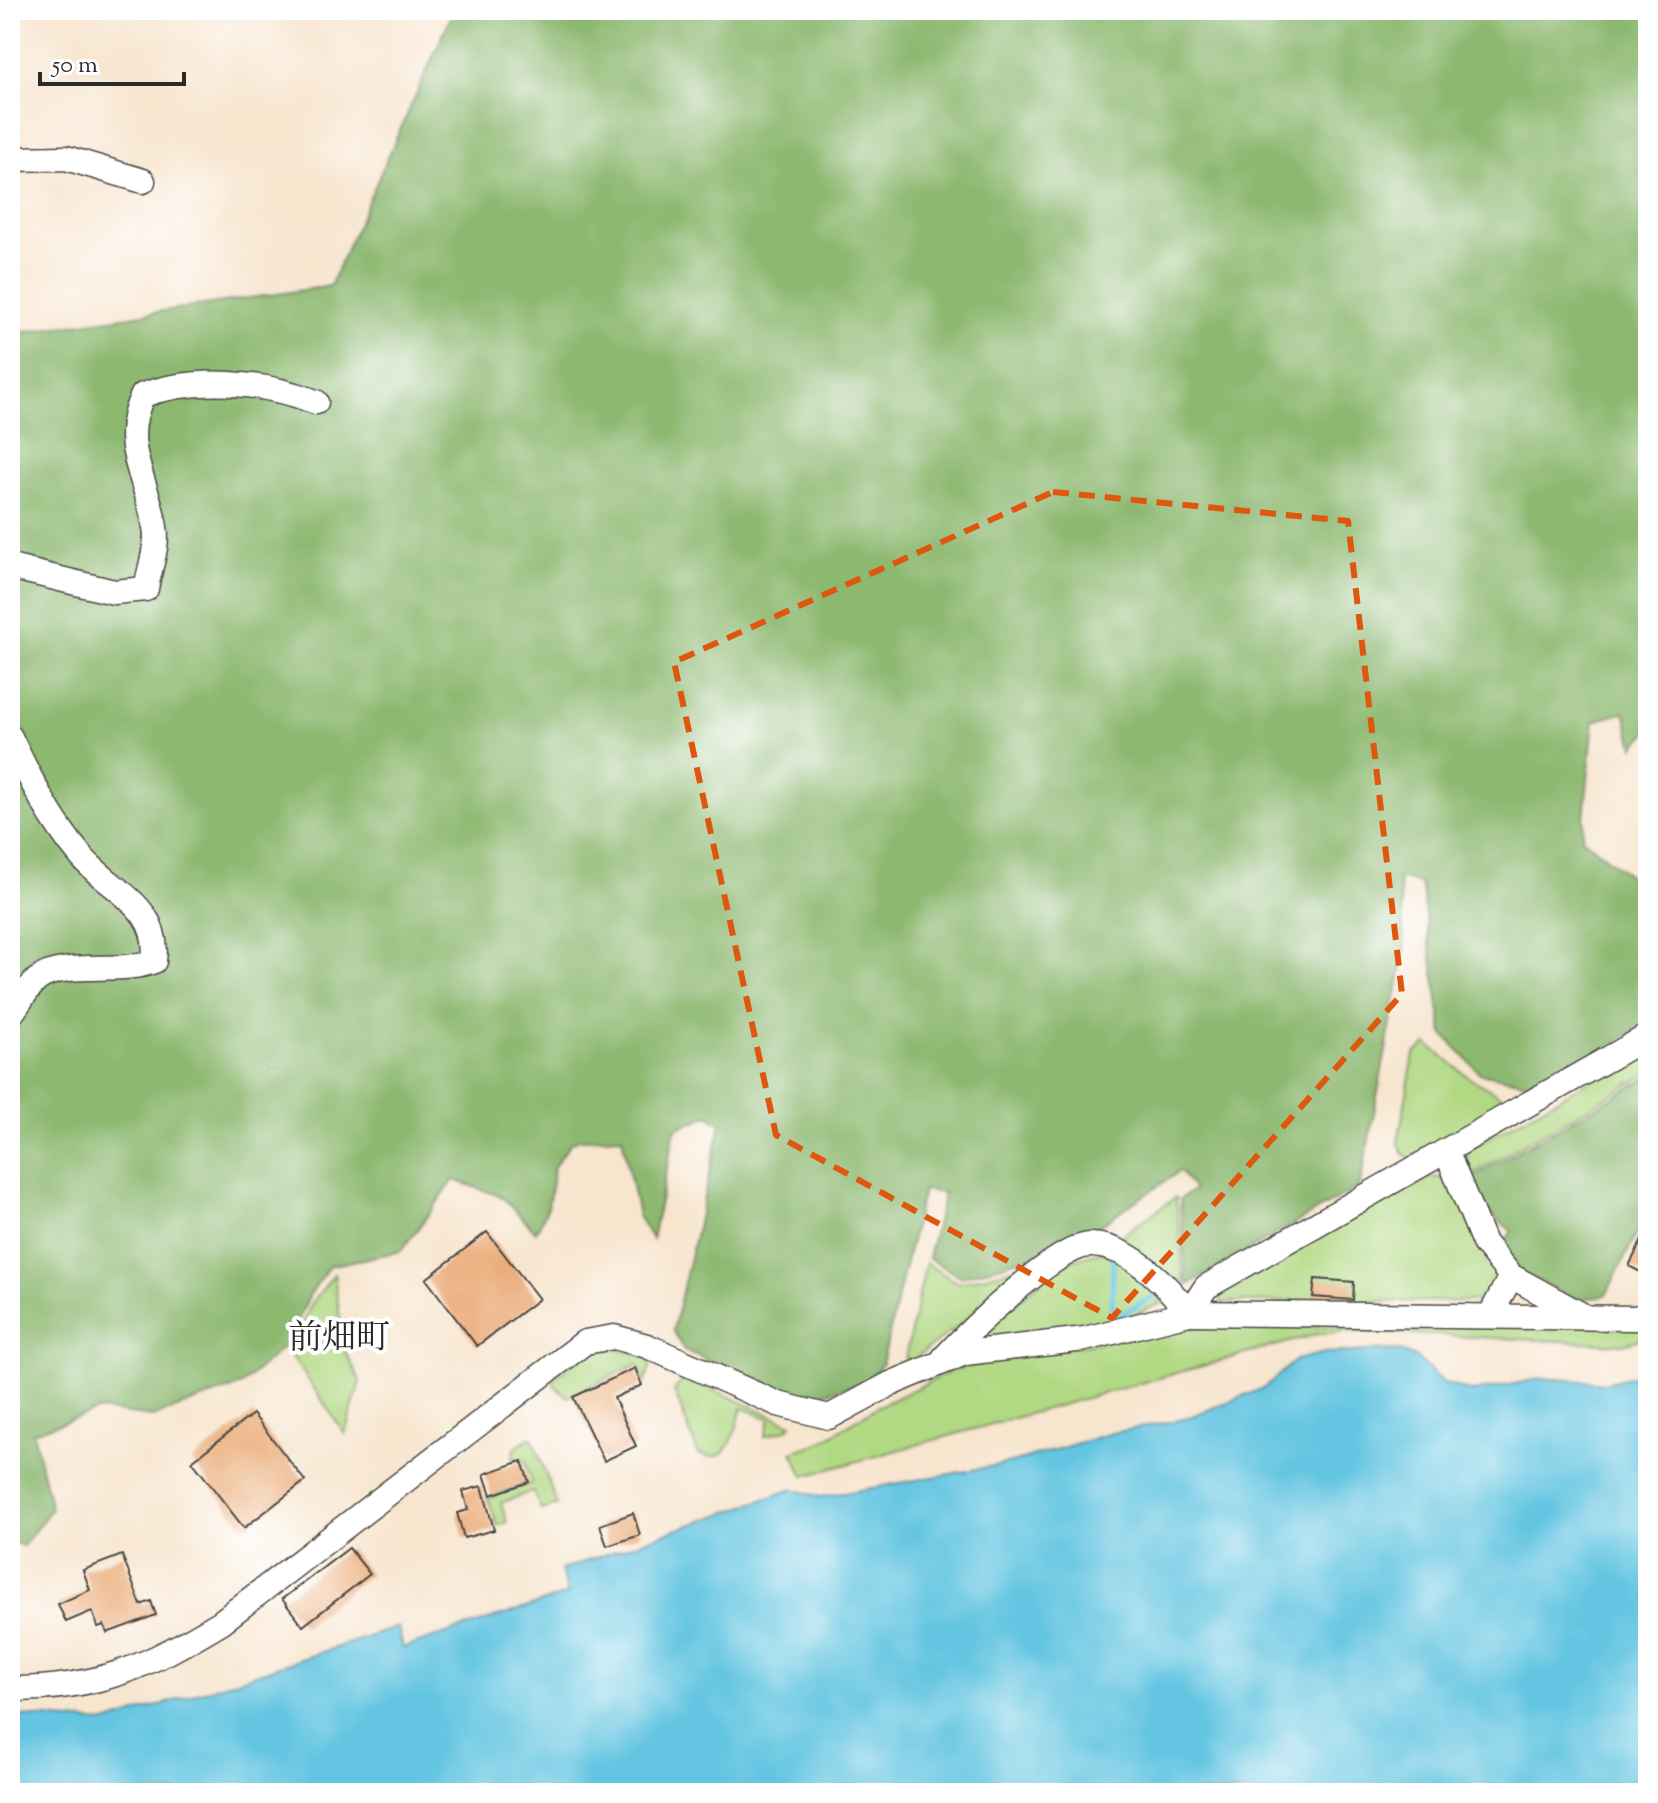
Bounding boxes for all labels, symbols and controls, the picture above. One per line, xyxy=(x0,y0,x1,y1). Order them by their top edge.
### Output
scale bar xyxy=(40,36,184,86)
text: 50 m xyxy=(50,49,98,83)
district label: 前畑町 xyxy=(288,1315,390,1364)

